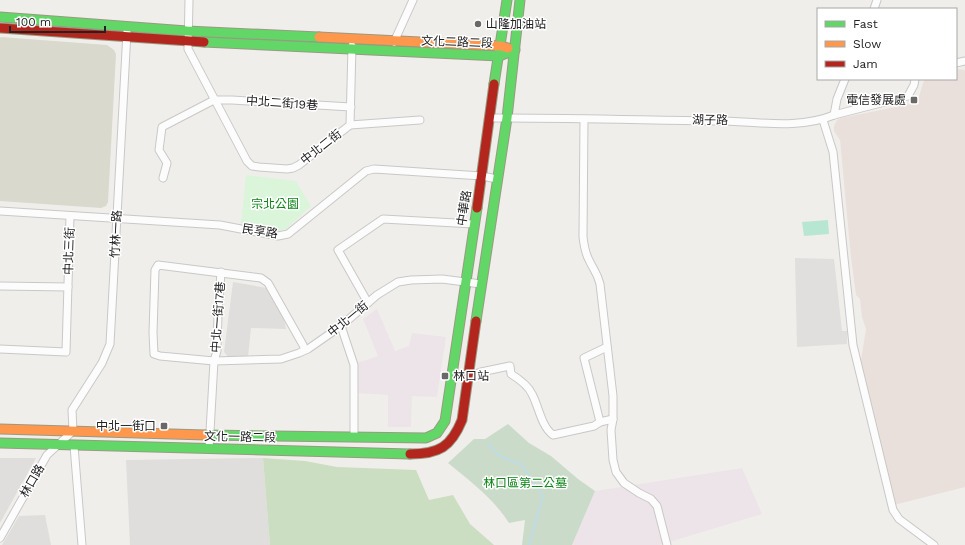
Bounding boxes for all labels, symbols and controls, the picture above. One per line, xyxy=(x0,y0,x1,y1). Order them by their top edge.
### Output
scale bar xyxy=(10,8,105,34)
legend xyxy=(817,8,957,80)
text: 100 m xyxy=(16,15,51,29)
place label: 山隆加油站 xyxy=(486,17,546,31)
text: Fast xyxy=(853,17,878,31)
marker: 山隆加油站 xyxy=(473,19,483,29)
street label: 文化二路二段 xyxy=(421,34,493,50)
text: Slow xyxy=(853,37,881,51)
text: Jam xyxy=(853,57,878,71)
place label: 電信發展處 xyxy=(846,93,906,107)
street label: 中北二街19巷 xyxy=(246,94,318,112)
marker: 電信發展處 xyxy=(909,95,919,105)
street label: 湖子路 xyxy=(692,113,728,127)
street label: 中北二街 xyxy=(298,127,344,167)
street label: 中華路 xyxy=(454,189,474,227)
park label: 宗北公園 xyxy=(251,197,299,211)
street label: 竹林一路 xyxy=(108,210,124,258)
street label: 民享路 xyxy=(241,221,279,241)
street label: 中北三街 xyxy=(61,227,77,275)
street label: 中北一街17巷 xyxy=(209,281,227,353)
street label: 中北一街 xyxy=(325,298,371,340)
place label: 林口站 xyxy=(453,369,489,383)
marker: 林口站 xyxy=(440,371,450,381)
place label: 中北一街口 xyxy=(96,419,156,433)
marker: 中北一街口 xyxy=(159,421,169,431)
street label: 文化一路二段 xyxy=(204,429,276,445)
street label: 林口路 xyxy=(17,462,47,500)
park label: 林口區第二公墓 xyxy=(483,476,567,490)

